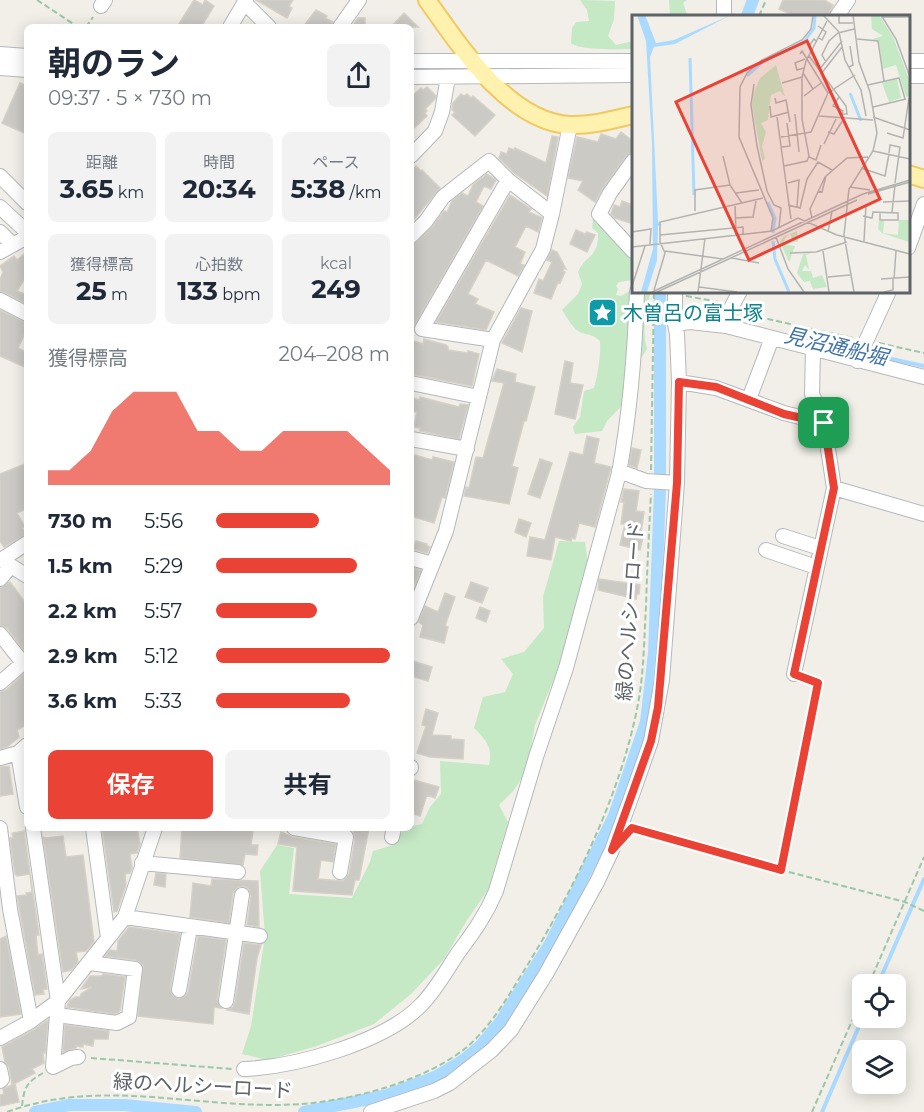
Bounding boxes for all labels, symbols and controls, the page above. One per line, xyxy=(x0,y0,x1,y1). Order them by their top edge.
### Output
inset map xyxy=(632,15,909,292)
text: 朝のラン xyxy=(48,43,180,83)
button: share xyxy=(327,44,390,107)
text: 09:37 · 5 × 730 m xyxy=(48,86,212,110)
text: 距離 xyxy=(86,153,118,172)
text: 時間 xyxy=(203,153,235,172)
text: ペース xyxy=(312,153,360,172)
text: 3.65 xyxy=(60,173,114,205)
text: 20:34 xyxy=(182,173,256,205)
text: 5:38 xyxy=(291,173,345,205)
text: km xyxy=(114,183,144,202)
text: /km xyxy=(345,183,381,202)
text: kcal xyxy=(320,254,352,273)
text: 獲得標高 xyxy=(70,255,134,274)
text: 心拍数 xyxy=(195,255,243,274)
text: 249 xyxy=(311,273,361,305)
text: 25 xyxy=(76,275,107,307)
text: 133 xyxy=(177,275,218,307)
text: m xyxy=(107,285,128,304)
text: bpm xyxy=(218,285,261,304)
place icon: 木曽呂の富士塚 xyxy=(586,297,618,329)
place label: 木曽呂の富士塚 xyxy=(623,301,763,325)
water label: 見沼通船堀 xyxy=(782,322,893,371)
text: 204–208 m xyxy=(278,342,390,366)
text: 獲得標高 xyxy=(48,346,128,370)
pin xyxy=(798,397,849,448)
icon: arrive xyxy=(807,406,840,439)
text: 730 m xyxy=(48,509,112,533)
text: 5:56 xyxy=(144,509,183,533)
street label: 緑のヘルシーロード xyxy=(612,520,648,702)
text: 1.5 km xyxy=(48,554,113,578)
text: 5:29 xyxy=(144,554,183,578)
text: 2.2 km xyxy=(48,599,117,623)
text: 5:57 xyxy=(144,599,182,623)
text: 2.9 km xyxy=(48,644,118,668)
text: 5:12 xyxy=(144,644,178,668)
text: 3.6 km xyxy=(48,689,117,713)
text: 5:33 xyxy=(144,689,182,713)
button: 保存 xyxy=(48,750,213,819)
button: 共有 xyxy=(225,750,390,819)
map controls xyxy=(852,974,906,1094)
button: locate xyxy=(852,974,906,1028)
button: layers xyxy=(852,1040,906,1094)
street label: 緑のヘルシーロード xyxy=(112,1069,294,1103)

